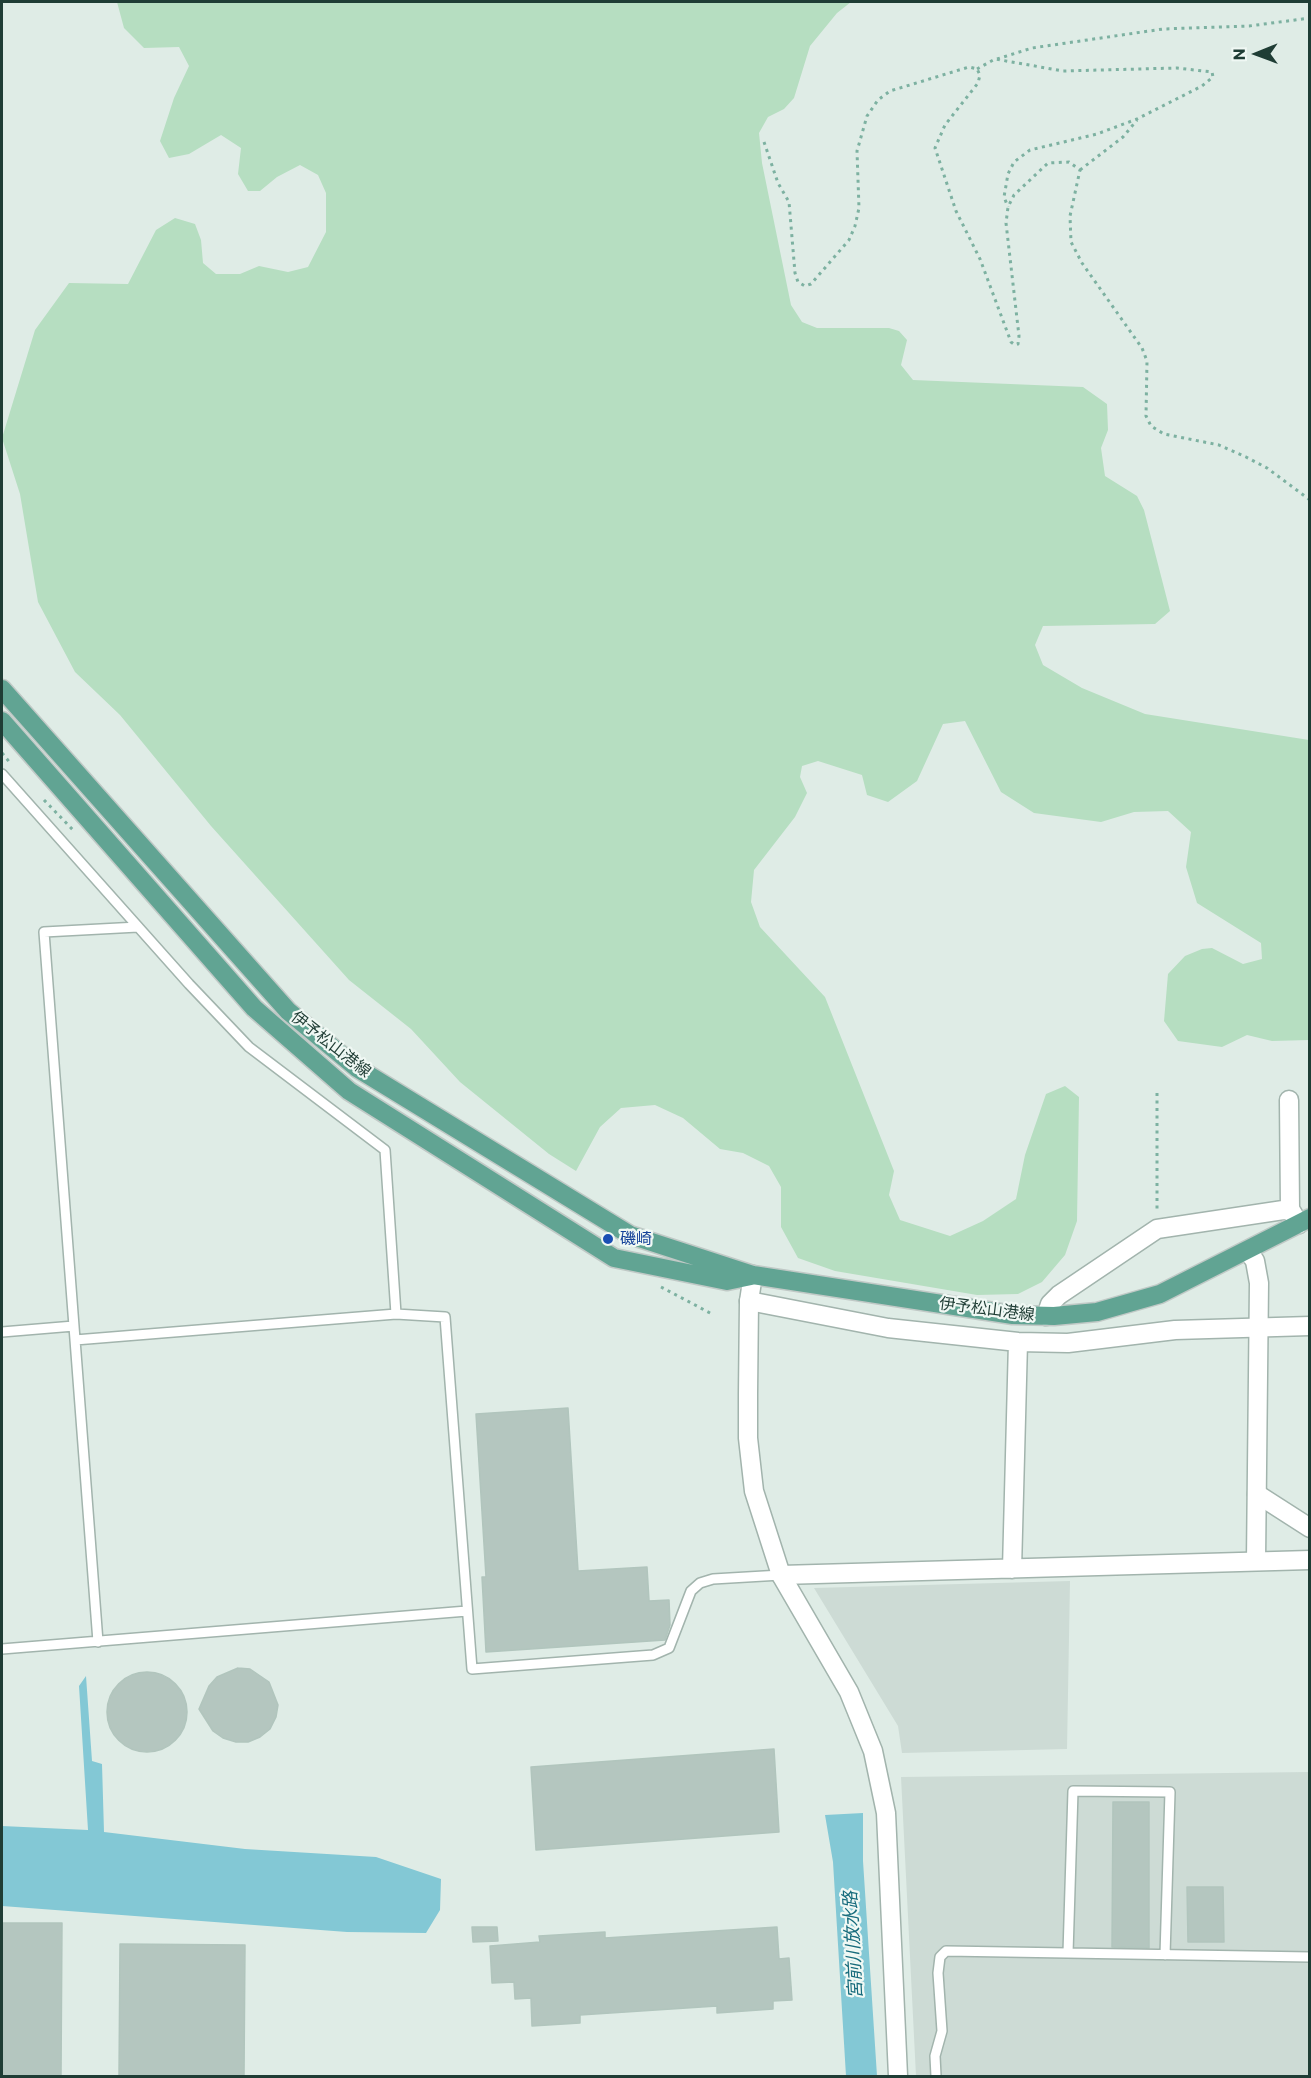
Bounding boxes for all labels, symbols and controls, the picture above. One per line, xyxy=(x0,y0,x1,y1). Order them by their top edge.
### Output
north arrow xyxy=(1227,24,1287,84)
text: N xyxy=(1229,48,1248,60)
street label: 伊予松山港線 xyxy=(287,1007,375,1081)
place label: 磯崎 xyxy=(620,1229,652,1249)
marker: 磯崎 xyxy=(601,1232,615,1246)
street label: 伊予松山港線 xyxy=(938,1294,1036,1324)
water label: 宮前川放水路 xyxy=(839,1891,867,1999)

